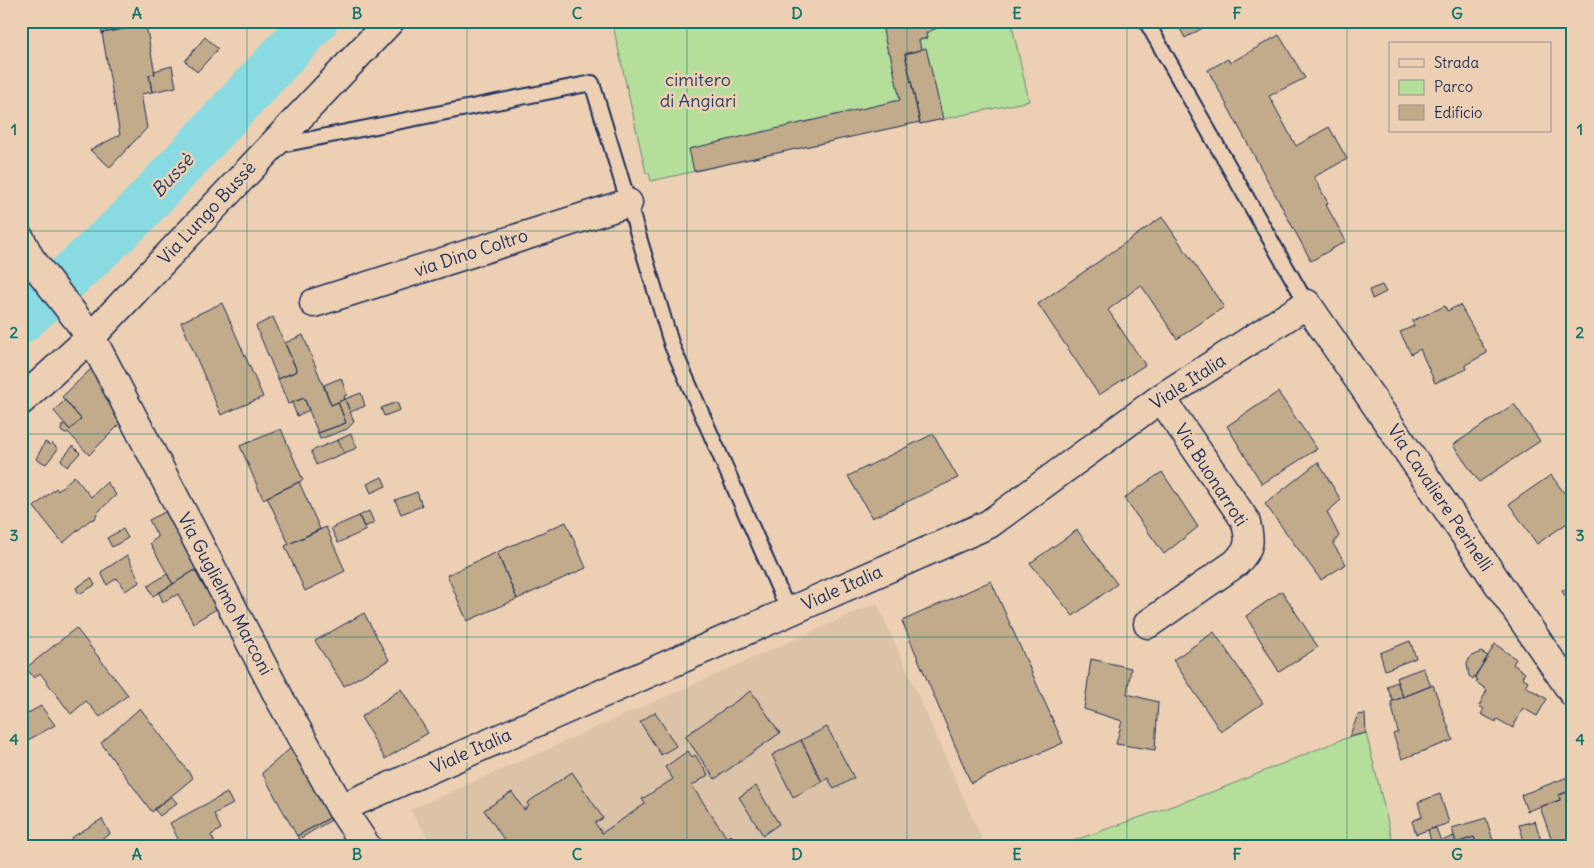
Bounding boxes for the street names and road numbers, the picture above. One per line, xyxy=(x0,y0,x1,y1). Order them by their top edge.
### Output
street label: Via Lungo Bussè xyxy=(153,156,260,269)
street label: via Dino Coltro xyxy=(411,223,531,282)
street label: Viale Italia xyxy=(1146,349,1230,415)
street label: Via Buonarroti xyxy=(1170,419,1253,530)
street label: Via Cavaliere Perinelli xyxy=(1383,420,1498,576)
street label: Via Guglielmo Marconi xyxy=(173,509,278,679)
street label: Viale Italia xyxy=(798,560,886,615)
street label: Viale Italia xyxy=(427,723,515,778)

